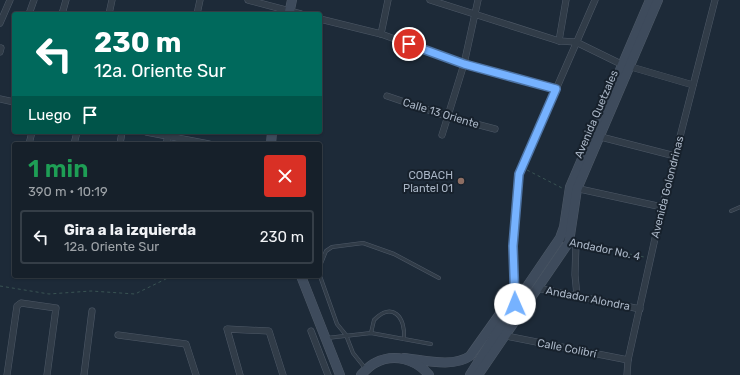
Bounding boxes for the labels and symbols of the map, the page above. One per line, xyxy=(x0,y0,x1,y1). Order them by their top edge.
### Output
pin xyxy=(392,27,426,61)
street label: Avenida Quetzales xyxy=(572,68,621,160)
street label: Calle 13 Oriente xyxy=(401,96,481,131)
street label: Avenida Golondrinas xyxy=(648,134,687,240)
place label: COBACH Plantel 01 xyxy=(403,169,453,195)
marker: COBACH Plantel 01 xyxy=(456,176,466,186)
street label: Andador No. 4 xyxy=(568,236,642,263)
position arrow xyxy=(494,283,536,325)
street label: Andador Alondra xyxy=(545,284,631,313)
street label: Calle Colibrí xyxy=(536,336,599,361)

